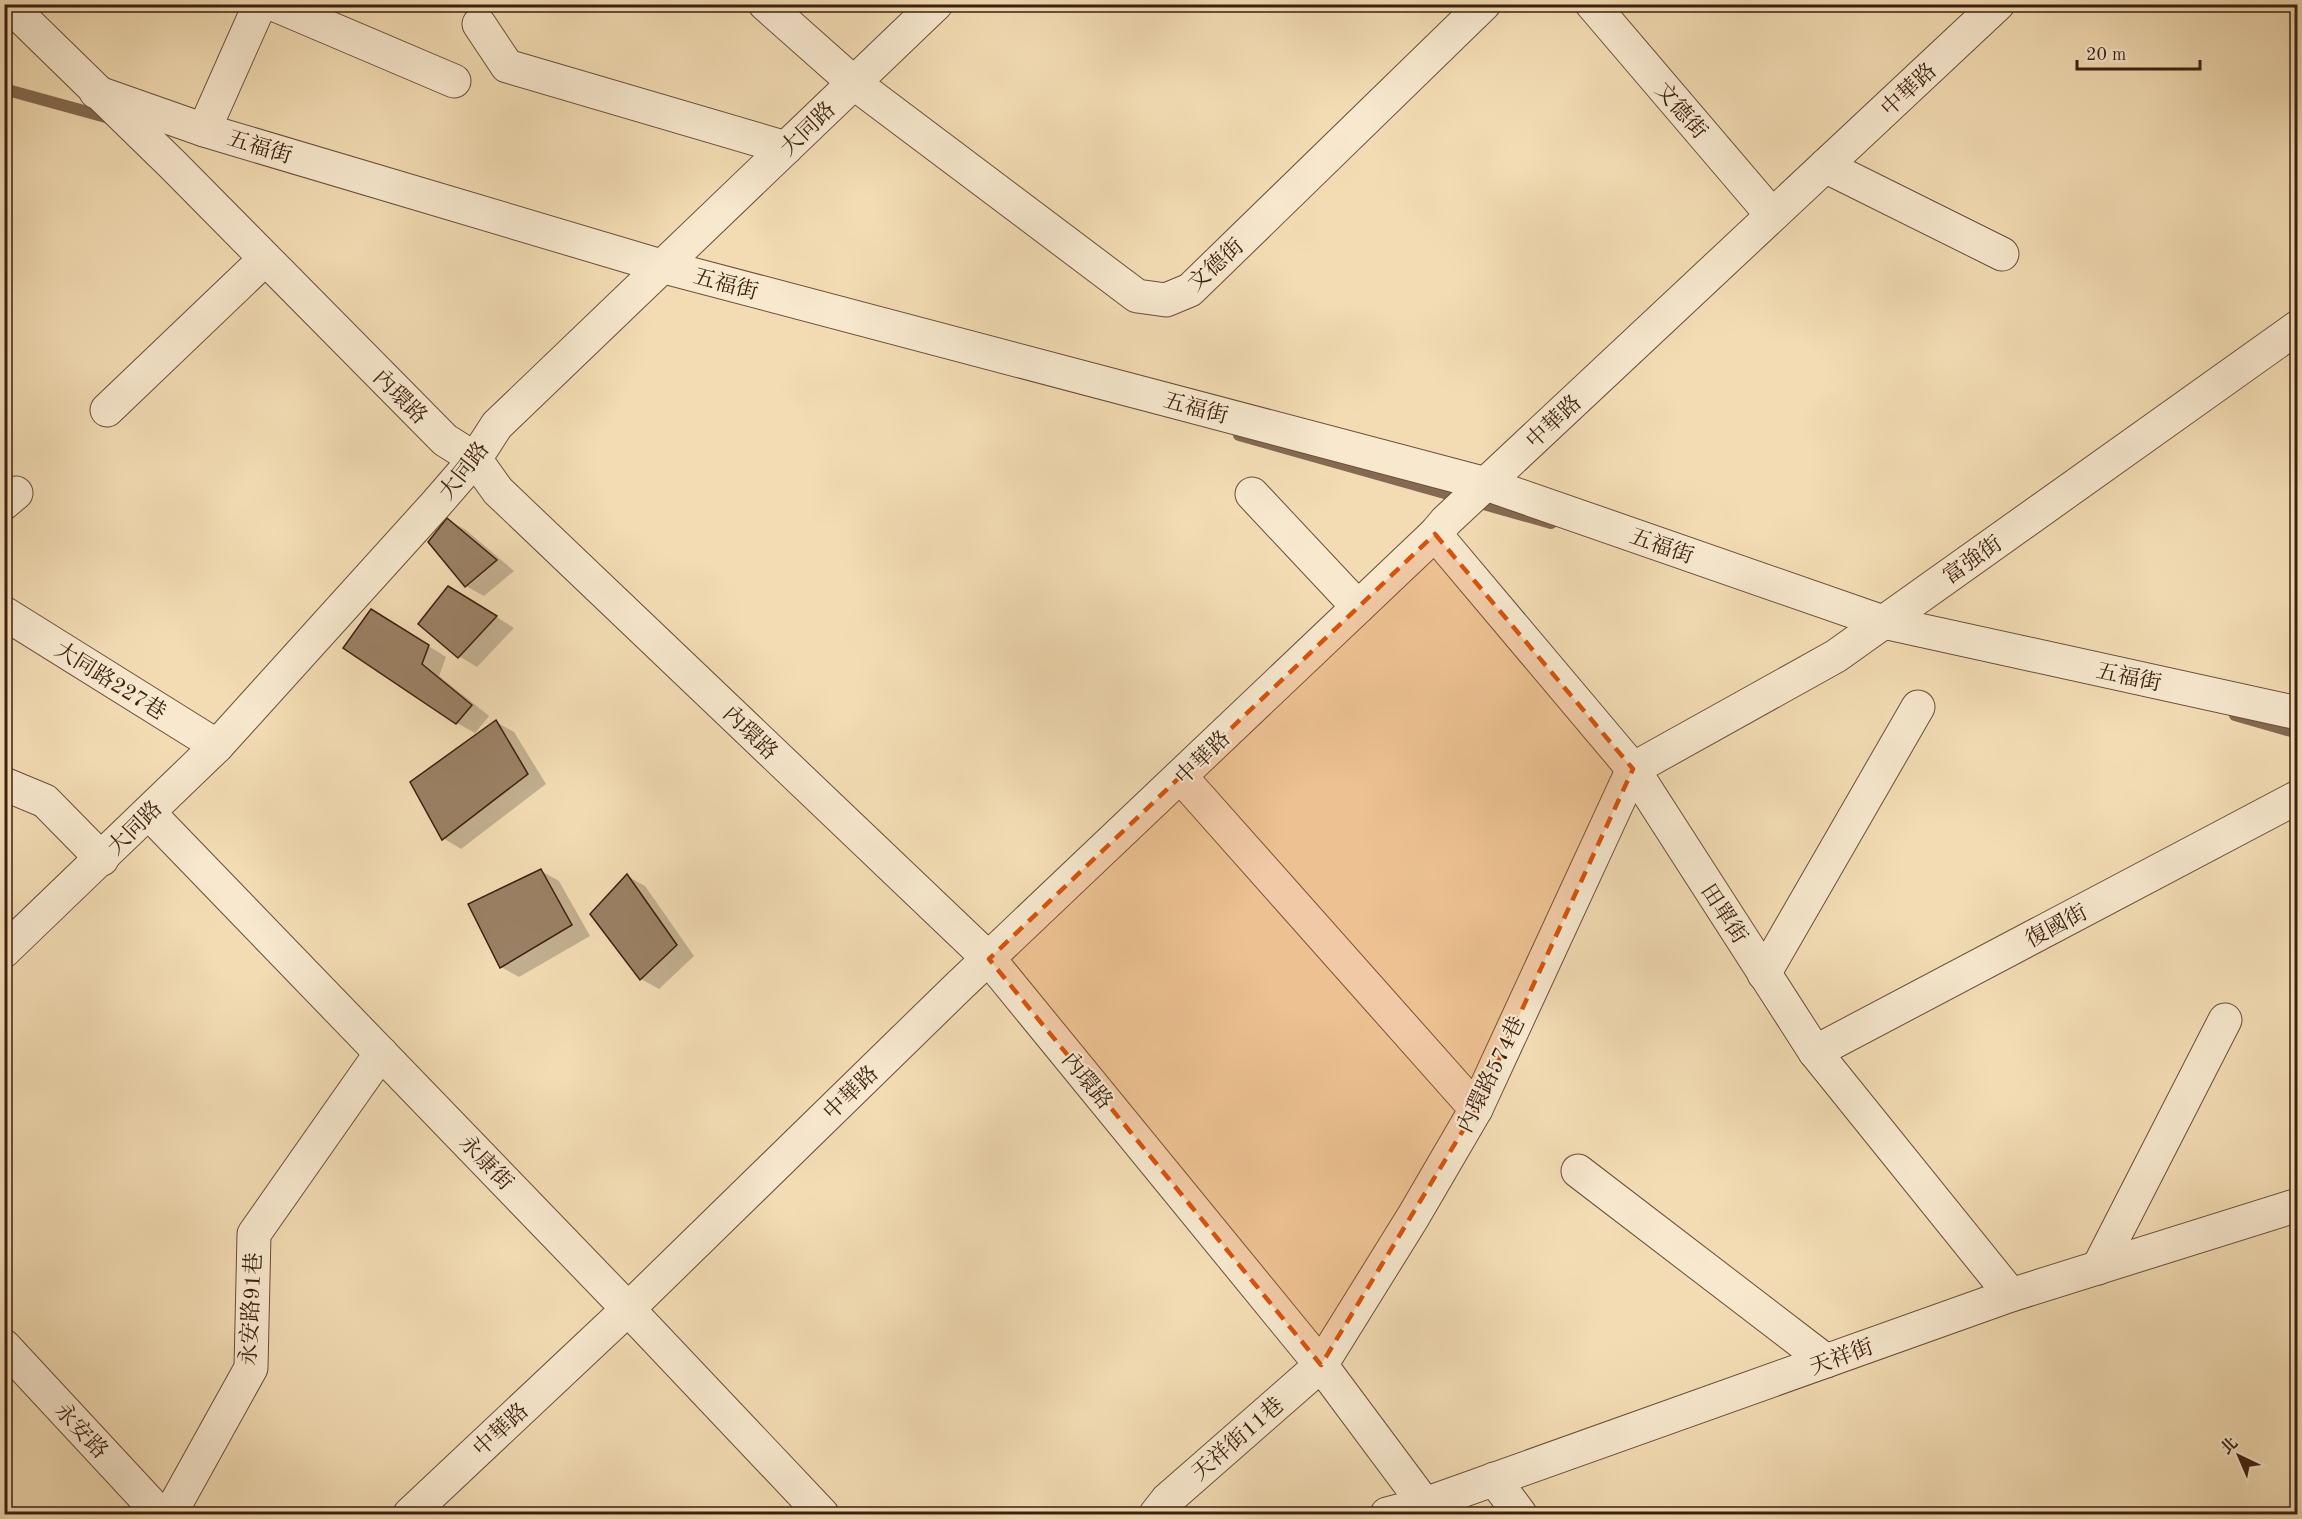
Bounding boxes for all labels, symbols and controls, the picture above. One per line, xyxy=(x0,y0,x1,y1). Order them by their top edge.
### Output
scale bar xyxy=(2077,33,2200,71)
text: 20 m xyxy=(2086,46,2126,64)
street label: 中華路 xyxy=(1876,58,1941,121)
street label: 文德街 xyxy=(1651,78,1712,143)
street label: 大同路 xyxy=(776,97,840,160)
street label: 五福街 xyxy=(225,126,295,168)
street label: 文德街 xyxy=(1183,234,1248,296)
street label: 五福街 xyxy=(691,264,761,304)
street label: 內環路 xyxy=(368,365,432,429)
street label: 五福街 xyxy=(1161,388,1231,428)
street label: 中華路 xyxy=(1521,390,1586,453)
street label: 大同路 xyxy=(434,437,494,504)
street label: 五福街 xyxy=(1627,524,1697,568)
street label: 富強街 xyxy=(1939,531,2006,589)
street label: 大同路227巷 xyxy=(51,637,170,724)
street label: 五福街 xyxy=(2094,658,2164,696)
street label: 內環路 xyxy=(718,701,782,764)
street label: 中華路 xyxy=(1171,726,1235,789)
street label: 大同路 xyxy=(103,796,167,860)
street label: 田單街 xyxy=(1696,879,1752,948)
street label: 復國街 xyxy=(2022,900,2091,952)
street label: 內環路574巷 xyxy=(1452,1012,1529,1136)
street label: 內環路 xyxy=(1057,1047,1117,1114)
street label: 中華路 xyxy=(819,1061,883,1124)
street label: 永康街 xyxy=(455,1131,518,1195)
street label: 永安路91巷 xyxy=(236,1252,266,1366)
street label: 天祥街 xyxy=(1806,1334,1876,1380)
street label: 天祥街11巷 xyxy=(1187,1392,1288,1485)
street label: 永安路 xyxy=(50,1398,113,1463)
street label: 中華路 xyxy=(468,1398,533,1461)
north arrow xyxy=(2209,1426,2269,1486)
text: 北 xyxy=(2217,1434,2241,1458)

